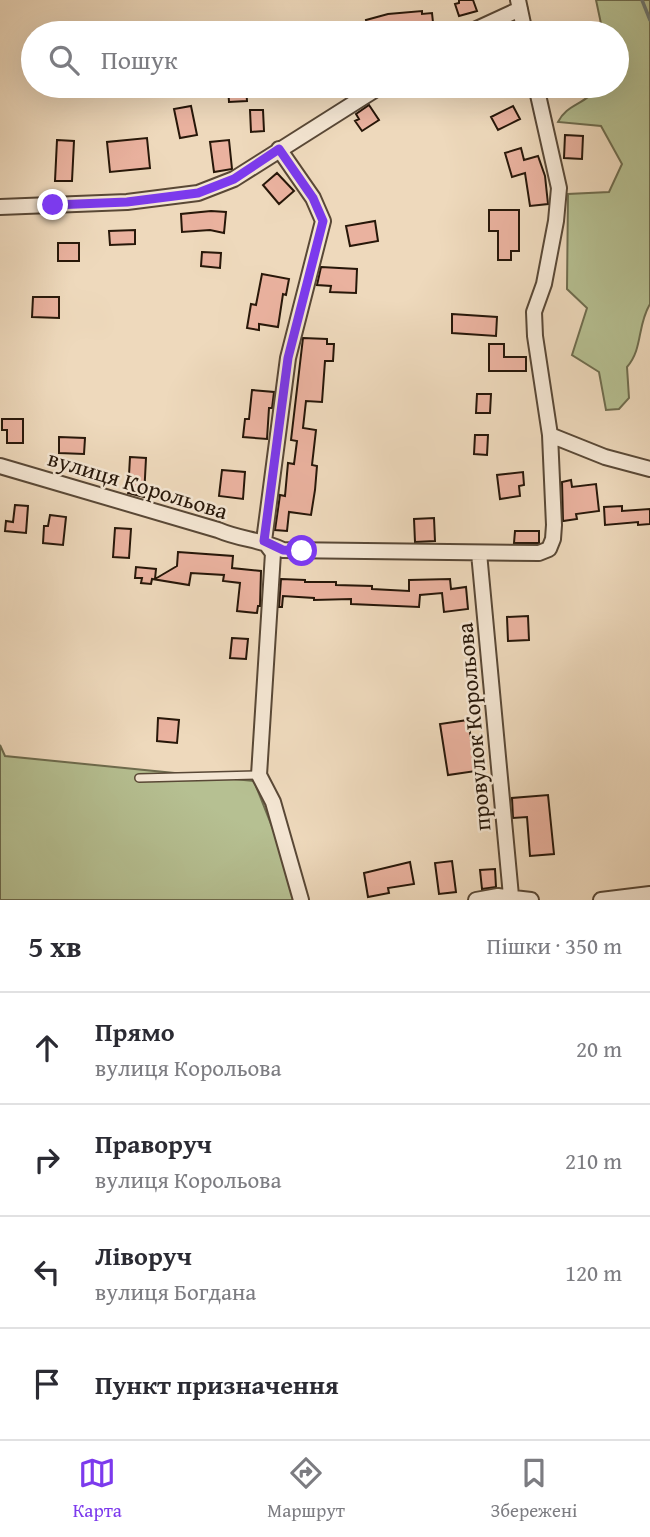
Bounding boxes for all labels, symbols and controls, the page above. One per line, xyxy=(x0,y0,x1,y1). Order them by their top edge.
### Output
search box xyxy=(21,21,629,98)
text: Пошук xyxy=(101,40,178,79)
icon: search xyxy=(45,41,83,79)
route end xyxy=(37,189,68,220)
street label: вулиця Корольова xyxy=(44,441,232,527)
route start xyxy=(286,535,317,566)
street label: провулок Корольова xyxy=(447,621,499,833)
text: 5 хв xyxy=(28,924,82,968)
text: Пішки · 350 m xyxy=(487,929,622,962)
text: Прямо xyxy=(95,1012,175,1051)
icon: ahead xyxy=(28,1029,66,1067)
text: 20 m xyxy=(576,1032,622,1065)
text: вулиця Корольова xyxy=(95,1051,282,1084)
text: Праворуч xyxy=(95,1124,212,1163)
icon: right xyxy=(28,1141,66,1179)
text: 210 m xyxy=(565,1144,622,1177)
text: вулиця Корольова xyxy=(95,1163,282,1196)
text: Ліворуч xyxy=(95,1236,192,1275)
icon: left xyxy=(28,1253,66,1291)
text: 120 m xyxy=(565,1256,622,1289)
text: вулиця Богдана xyxy=(95,1275,256,1308)
icon: arrive xyxy=(28,1365,66,1403)
text: Пункт призначення xyxy=(95,1365,339,1404)
tab: Карта xyxy=(73,1454,122,1524)
tab: Маршрут xyxy=(267,1454,345,1524)
tab: Збережені xyxy=(490,1454,577,1524)

